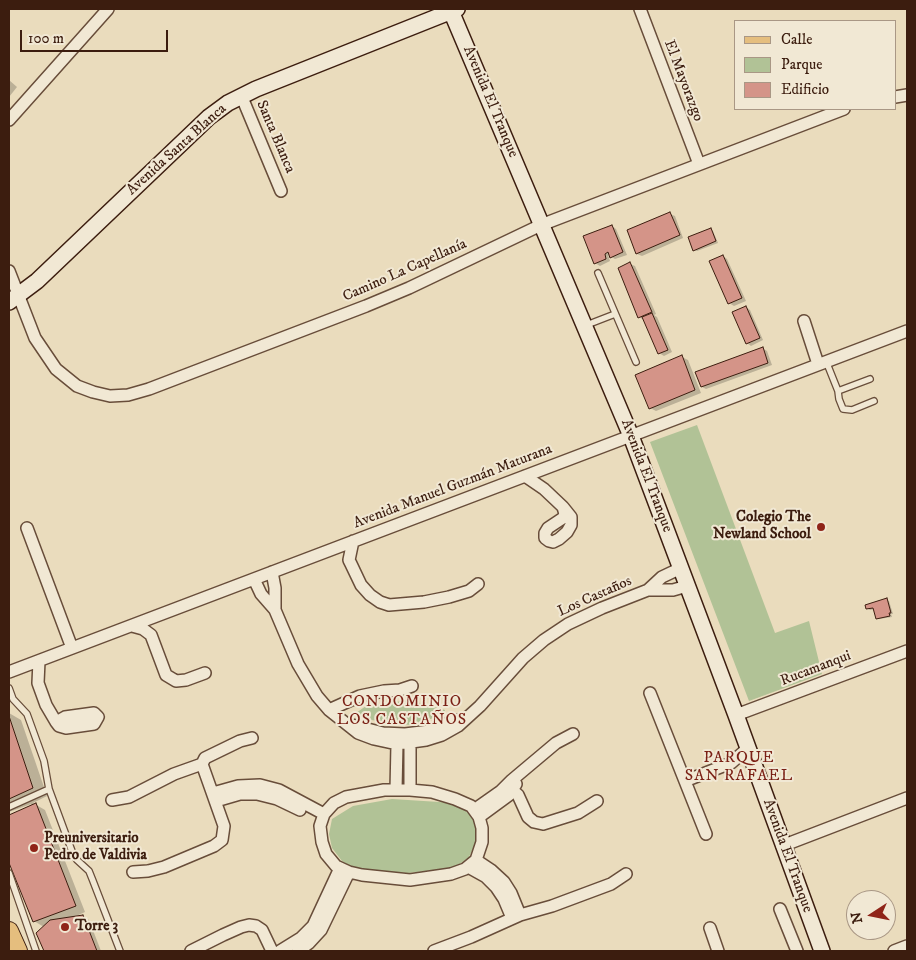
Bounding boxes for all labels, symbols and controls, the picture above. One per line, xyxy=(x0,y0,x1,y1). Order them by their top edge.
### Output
scale bar xyxy=(22,20,170,52)
legend xyxy=(734,20,896,110)
text: 100 m xyxy=(28,29,64,48)
text: Calle xyxy=(781,30,813,49)
street label: El Mayorazgo xyxy=(659,38,707,124)
street label: Avenida El Tranque xyxy=(458,43,522,161)
text: Parque xyxy=(781,55,822,74)
text: Edificio xyxy=(781,80,829,99)
street label: Santa Blanca xyxy=(252,98,298,176)
street label: Avenida Santa Blanca xyxy=(123,100,231,200)
street label: Camino La Capellanía xyxy=(340,236,470,306)
street label: Avenida El Tranque xyxy=(616,417,676,535)
street label: Avenida Manuel Guzmán Maturana xyxy=(351,441,555,533)
place label: Colegio The Newland School xyxy=(713,509,811,544)
marker: Colegio The Newland School xyxy=(815,521,827,533)
street label: Los Castaños xyxy=(555,573,635,621)
street label: Rucamanqui xyxy=(778,647,854,691)
district label: CONDOMINIO LOS CASTAÑOS xyxy=(335,693,469,731)
district label: PARQUE SAN RAFAEL xyxy=(684,749,794,787)
street label: Avenida El Tranque xyxy=(758,797,816,915)
place label: Preuniversitario Pedro de Valdivia xyxy=(44,830,147,865)
marker: Preuniversitario Pedro de Valdivia xyxy=(28,842,40,854)
north arrow xyxy=(846,890,896,940)
text: N xyxy=(847,910,867,925)
place label: Torre 3 xyxy=(75,918,118,936)
marker: Torre 3 xyxy=(59,921,71,933)

